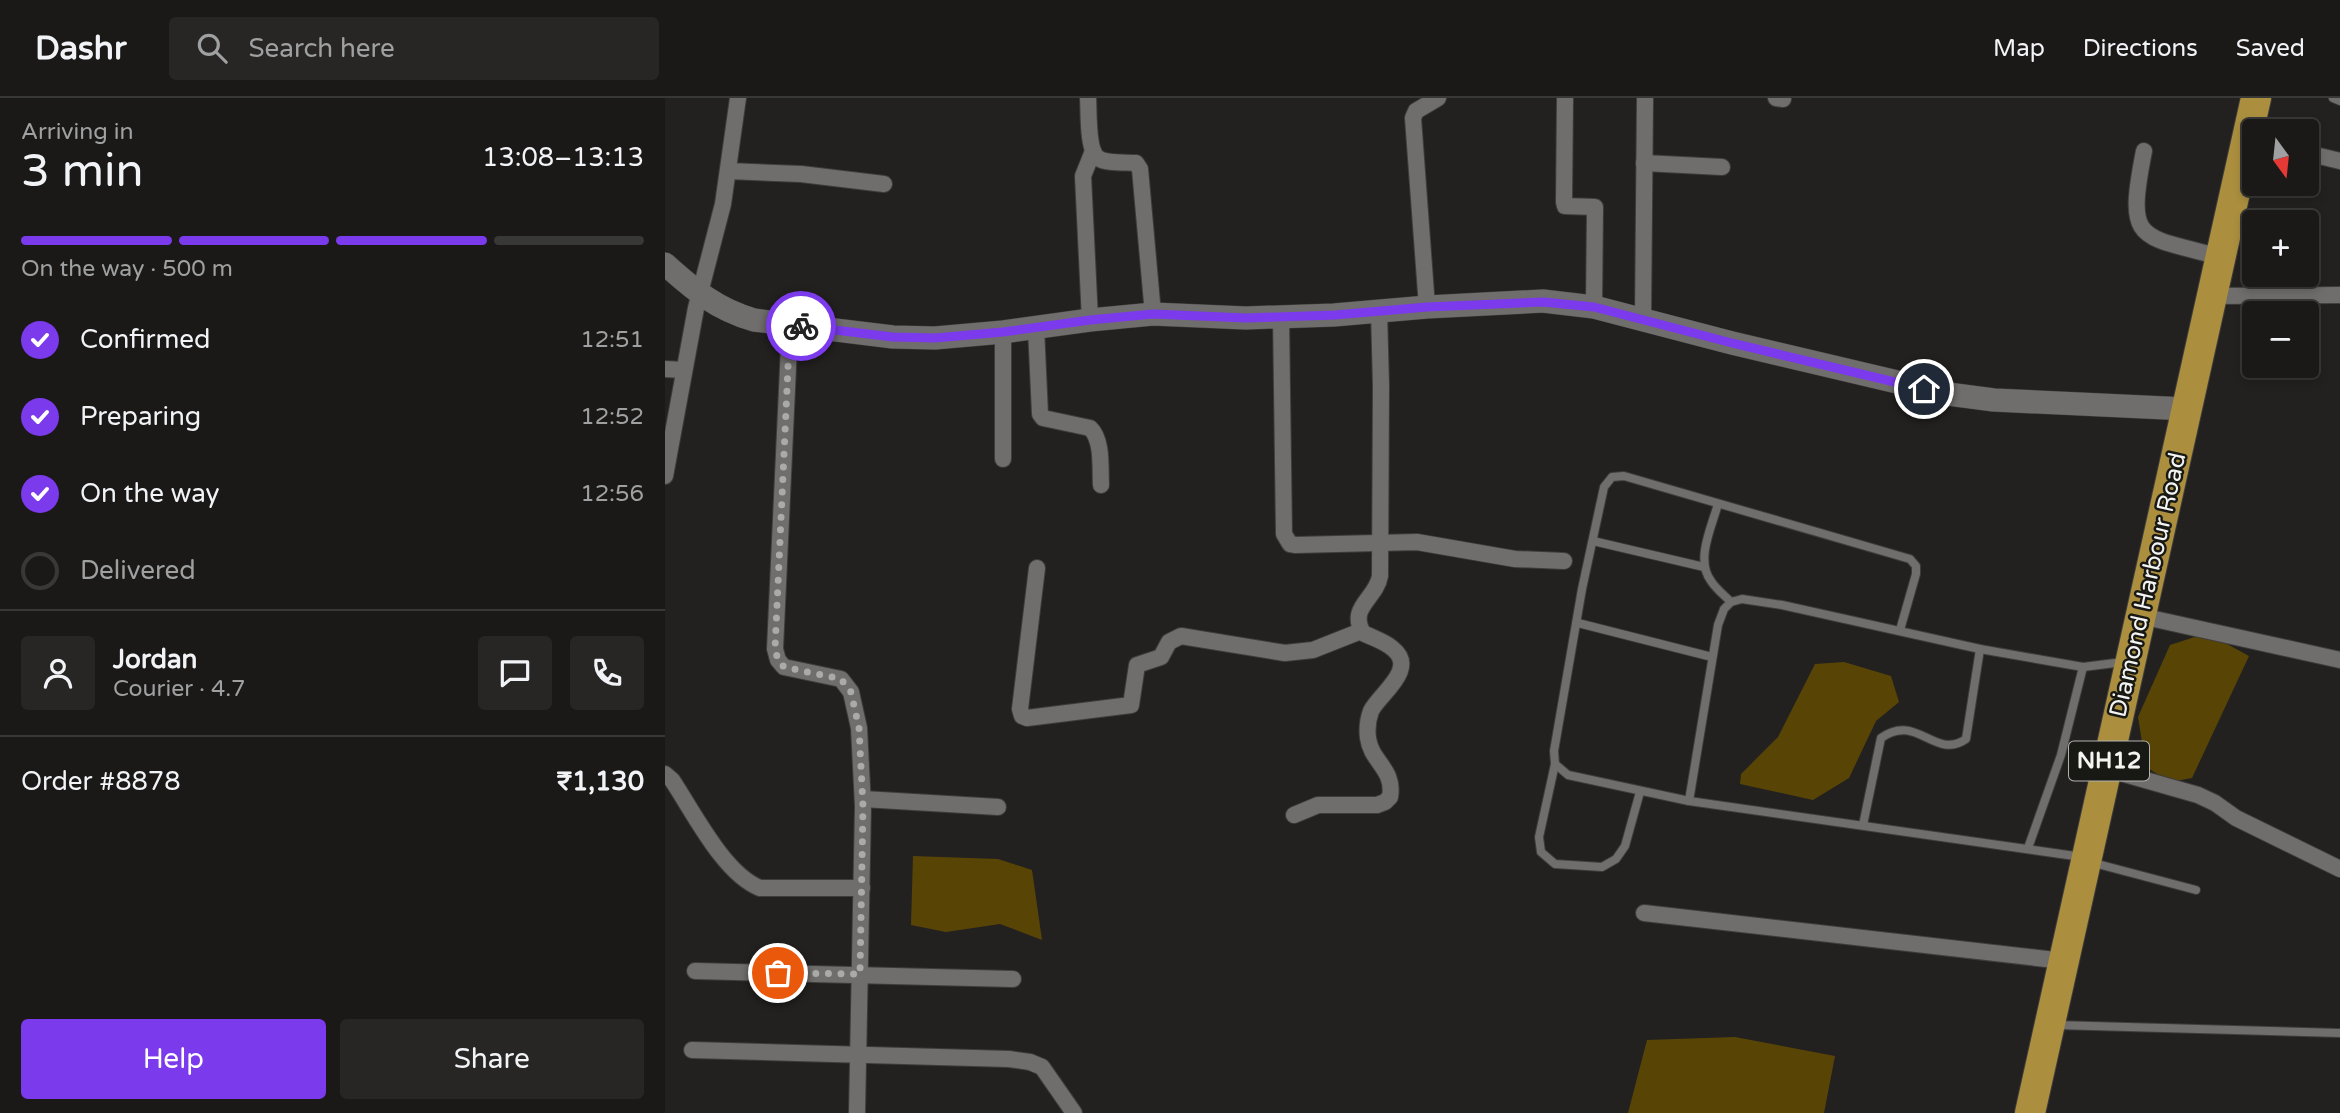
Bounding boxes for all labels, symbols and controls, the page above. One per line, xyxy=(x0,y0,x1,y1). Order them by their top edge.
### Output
search box xyxy=(169,17,659,80)
text: Dashr xyxy=(35,29,127,68)
icon: search xyxy=(193,29,231,67)
text: Search here xyxy=(249,33,395,64)
text: Map xyxy=(1993,34,2045,63)
text: Directions xyxy=(2083,34,2198,63)
text: Saved xyxy=(2236,34,2305,63)
text: Arriving in xyxy=(21,118,134,146)
north arrow xyxy=(2242,119,2319,196)
map controls xyxy=(2242,119,2319,378)
text: 13:08–13:13 xyxy=(482,142,644,173)
text: 3 min xyxy=(21,144,144,199)
button: + xyxy=(2242,210,2319,287)
text: On the way · 500 m xyxy=(21,255,233,283)
courier xyxy=(766,291,836,361)
button: − xyxy=(2242,301,2319,378)
icon: bike xyxy=(782,307,820,345)
icon: check xyxy=(21,321,59,359)
text: Confirmed xyxy=(80,324,210,355)
text: 12:51 xyxy=(580,326,644,354)
pin xyxy=(1894,359,1954,419)
icon: home xyxy=(1905,370,1943,408)
icon: check xyxy=(21,398,59,436)
text: Preparing xyxy=(80,401,201,432)
text: 12:52 xyxy=(580,403,644,431)
street label: Diamond Harbour Road xyxy=(2103,450,2193,720)
icon: check xyxy=(21,475,59,513)
text: On the way xyxy=(80,478,220,509)
text: 12:56 xyxy=(580,480,644,508)
text: Delivered xyxy=(80,555,196,586)
button: person xyxy=(21,636,95,710)
button: chat xyxy=(478,636,552,710)
button: phone xyxy=(570,636,644,710)
text: Jordan xyxy=(113,644,197,675)
text: Courier · 4.7 xyxy=(113,675,246,703)
road number: NH12 xyxy=(2069,741,2149,780)
text: Order #8878 xyxy=(21,766,181,797)
text: ₹1,130 xyxy=(557,766,644,797)
pin xyxy=(748,943,808,1003)
icon: bag xyxy=(759,954,797,992)
button: Help xyxy=(21,1019,326,1099)
button: Share xyxy=(340,1019,644,1099)

